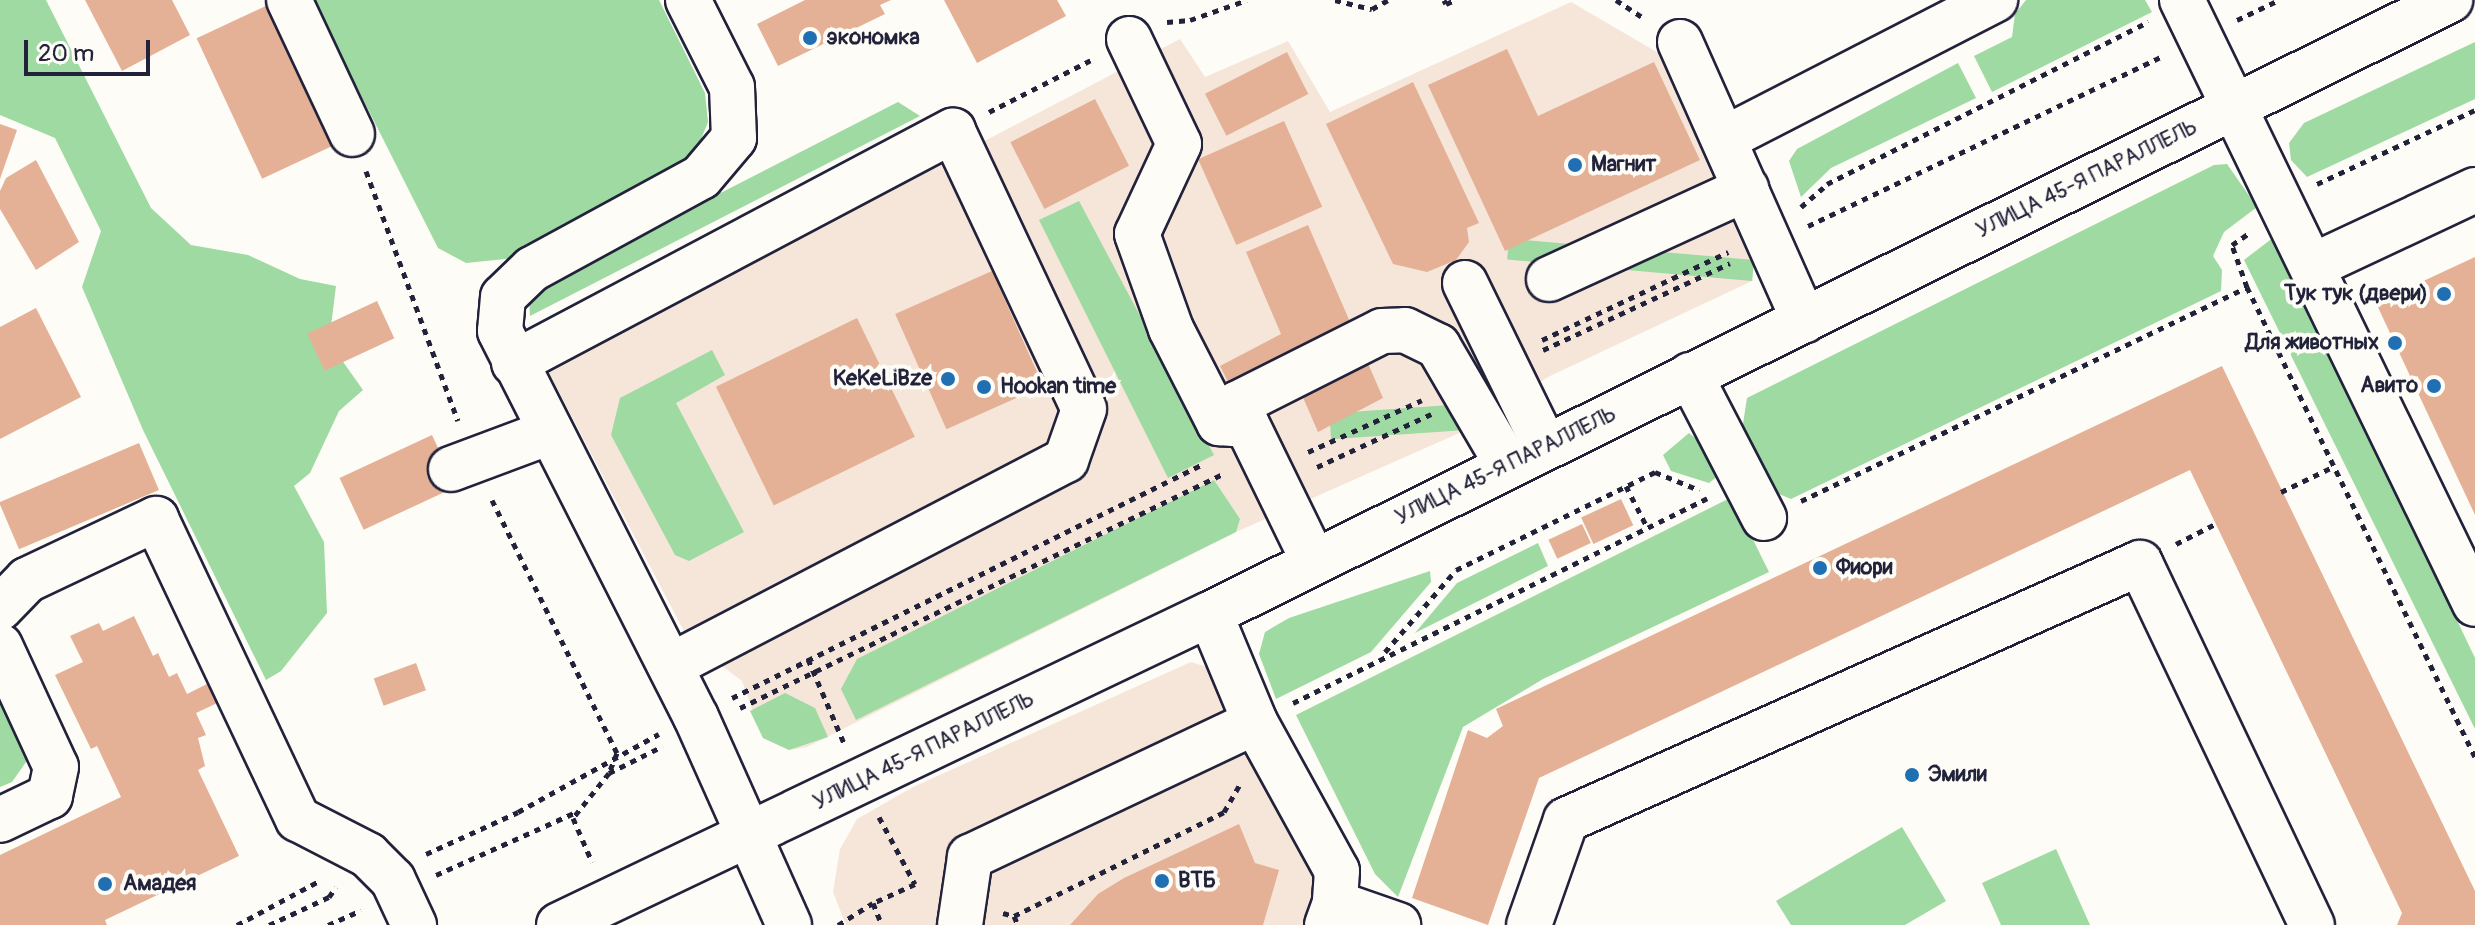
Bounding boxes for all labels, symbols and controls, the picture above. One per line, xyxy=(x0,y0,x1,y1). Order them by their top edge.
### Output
scale bar xyxy=(28,24,154,74)
place label: экономка xyxy=(826,25,920,51)
marker: экономка xyxy=(801,29,819,47)
text: 20 m xyxy=(38,39,94,68)
street label: УЛИЦА 45-Я ПАРАЛЛЕЛЬ xyxy=(1972,114,2202,244)
place label: Магнит xyxy=(1591,152,1656,178)
marker: Магнит xyxy=(1566,156,1584,174)
place label: Тук тук (двери) xyxy=(2284,281,2428,307)
marker: Тук тук (двери) xyxy=(2435,285,2453,303)
place label: Для животных xyxy=(2245,330,2379,356)
marker: Для животных xyxy=(2386,334,2404,352)
place label: KeKeLiBze xyxy=(833,366,932,392)
marker: KeKeLiBze xyxy=(939,370,957,388)
place label: Авито xyxy=(2360,373,2418,399)
place label: Hookan time xyxy=(1000,374,1116,400)
marker: Авито xyxy=(2425,377,2443,395)
marker: Hookan time xyxy=(975,378,993,396)
street label: УЛИЦА 45-Я ПАРАЛЛЕЛЬ xyxy=(1391,401,1621,531)
place label: Фиори xyxy=(1836,555,1893,581)
marker: Фиори xyxy=(1811,559,1829,577)
street label: УЛИЦА 45-Я ПАРАЛЛЕЛЬ xyxy=(809,686,1039,816)
place label: Эмили xyxy=(1928,762,1987,788)
marker: Эмили xyxy=(1903,766,1921,784)
place label: ВТБ xyxy=(1178,868,1216,894)
place label: Амадея xyxy=(123,871,196,897)
marker: ВТБ xyxy=(1153,872,1171,890)
marker: Амадея xyxy=(94,873,116,895)

